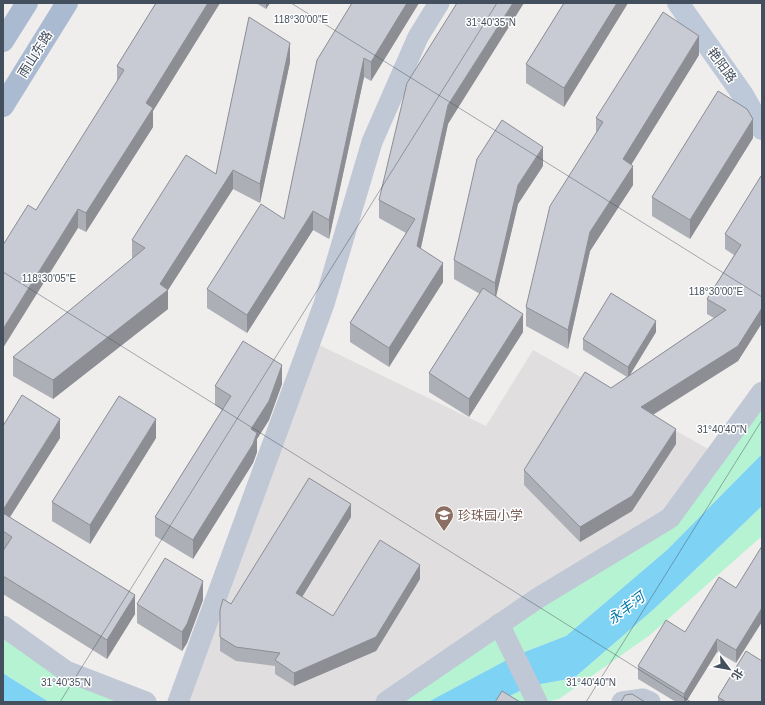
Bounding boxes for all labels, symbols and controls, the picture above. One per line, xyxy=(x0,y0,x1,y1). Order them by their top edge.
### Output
text: 118°30'00"E xyxy=(274,14,328,25)
text: 31°40'35"N xyxy=(466,17,516,28)
street label: 雨山东路 xyxy=(15,28,55,80)
street label: 艳阳路 xyxy=(704,45,740,85)
text: 118°30'05"E xyxy=(22,273,76,284)
text: 118°30'00"E xyxy=(689,286,743,297)
text: 31°40'40"N xyxy=(697,424,747,435)
school or university icon: 珍珠园小学 xyxy=(433,504,455,532)
place label: 珍珠园小学 xyxy=(458,508,523,523)
water label: 永丰河 xyxy=(604,587,650,627)
north arrow xyxy=(709,649,749,689)
text: 北 xyxy=(729,666,745,682)
text: 31°40'35"N xyxy=(41,677,91,688)
text: 31°40'40"N xyxy=(566,677,616,688)

